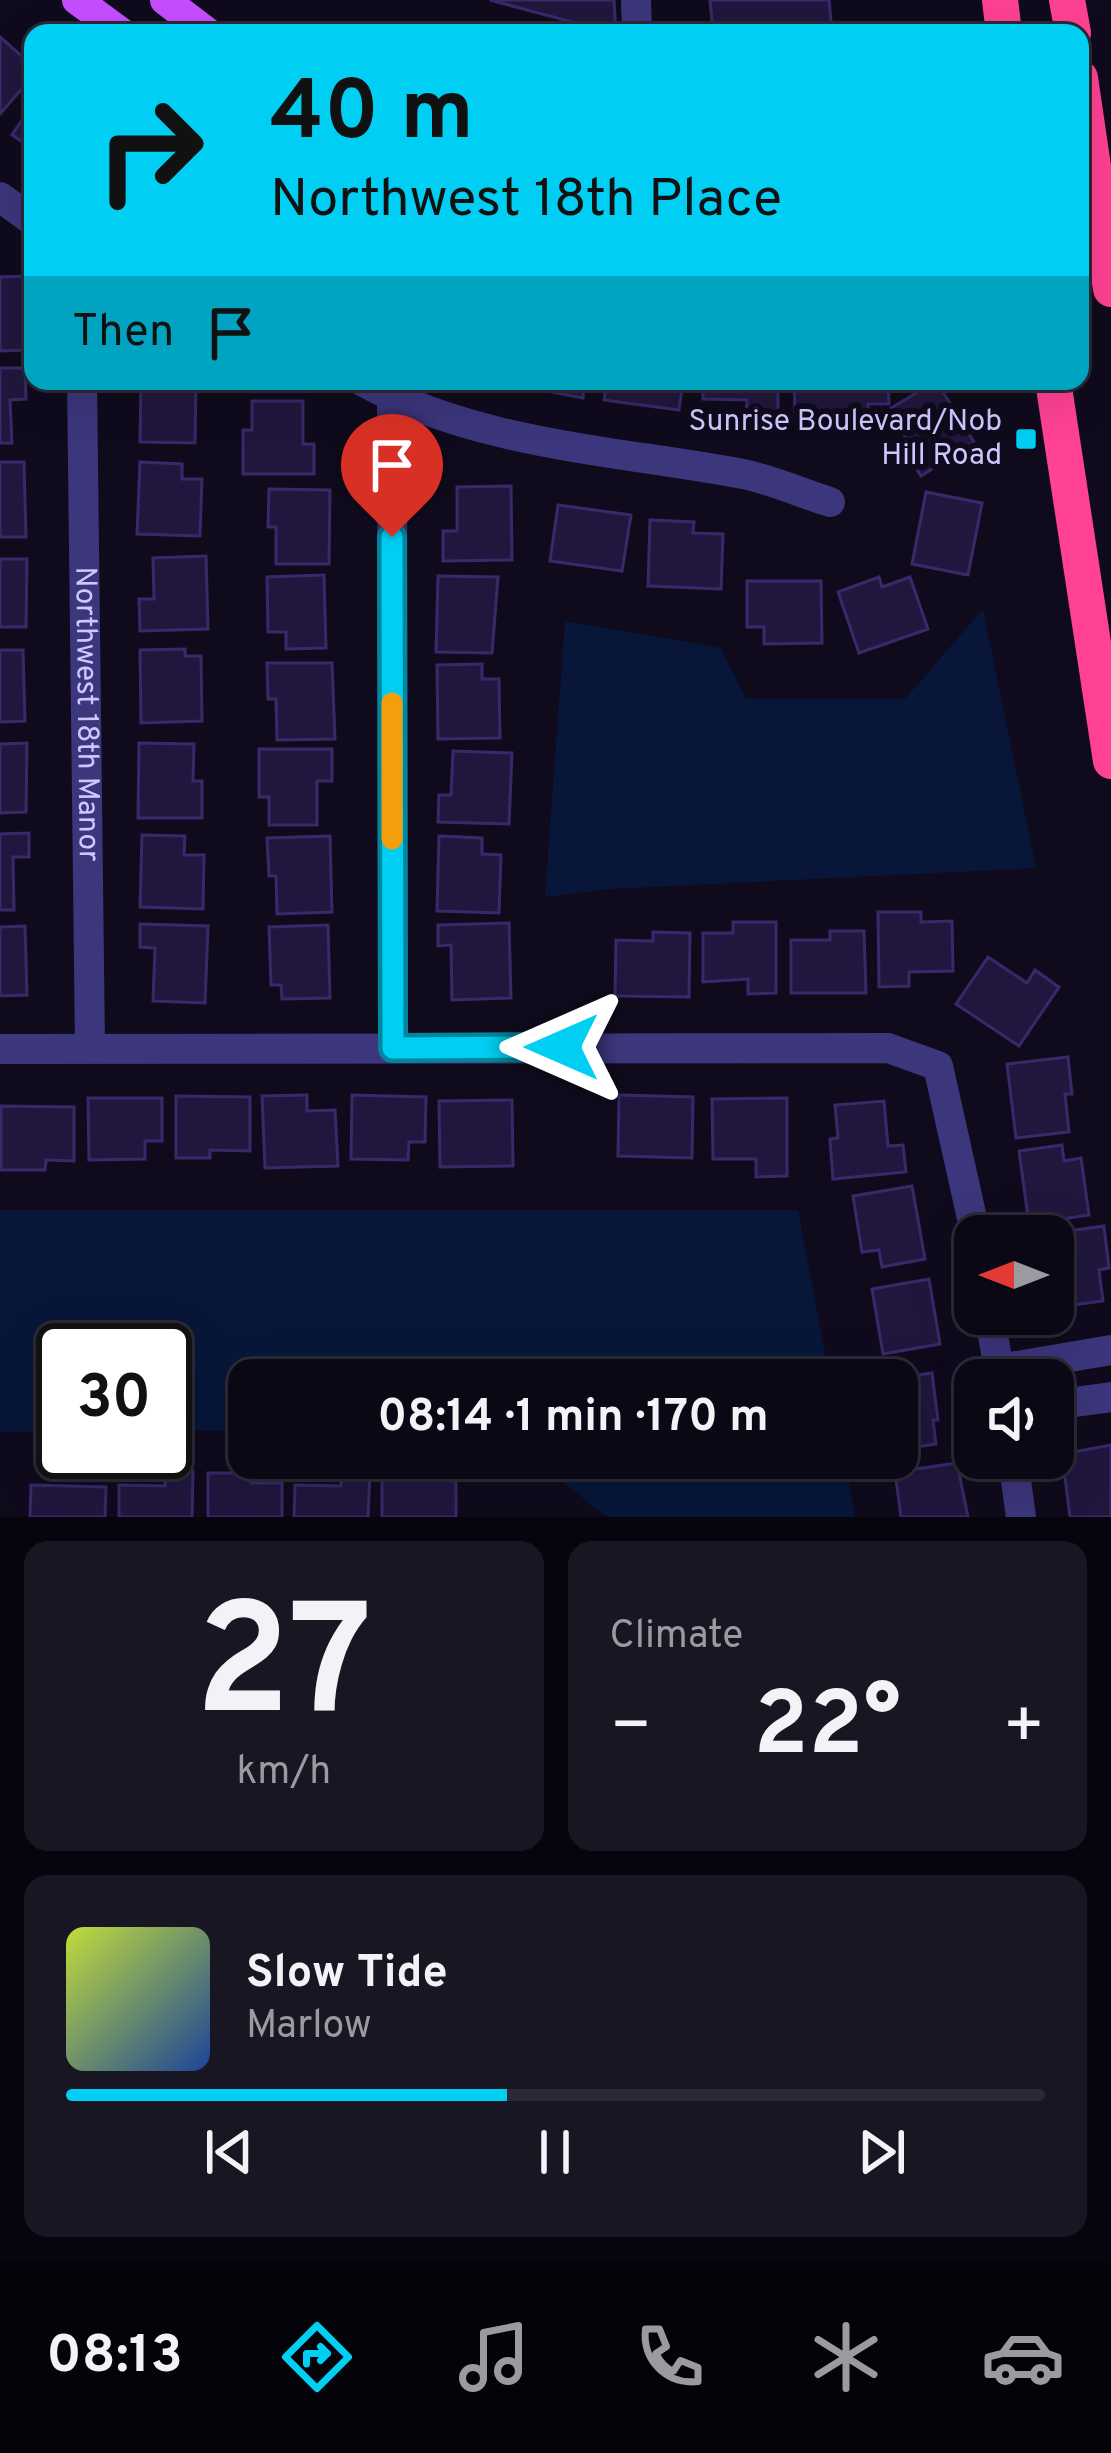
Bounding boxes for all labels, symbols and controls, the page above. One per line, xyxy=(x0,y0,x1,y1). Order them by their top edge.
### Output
text: 40 m xyxy=(270,63,474,169)
icon: right xyxy=(72,72,228,228)
text: Northwest 18th Place xyxy=(270,167,782,236)
icon: arrive xyxy=(198,300,264,366)
text: Then xyxy=(72,305,174,362)
place label: Sunrise Boulevard/Nob Hill Road xyxy=(688,404,1002,475)
pin xyxy=(341,414,443,537)
marker: Sunrise Boulevard/Nob Hill Road xyxy=(1013,426,1039,452)
icon: arrive xyxy=(359,432,425,498)
street label: Northwest 18th Manor xyxy=(66,566,106,862)
position arrow xyxy=(499,984,625,1110)
north arrow xyxy=(954,1215,1074,1335)
map controls xyxy=(954,1215,1074,1479)
speed limit sign: 30 xyxy=(36,1323,192,1479)
button: sound xyxy=(954,1359,1074,1479)
text: 08:14 · 1 min · 170 m xyxy=(377,1390,769,1447)
text: 27 xyxy=(195,1572,373,1770)
text: Climate xyxy=(610,1613,743,1662)
text: 22° xyxy=(753,1673,901,1786)
text: − xyxy=(610,1688,652,1771)
text: + xyxy=(1002,1688,1045,1771)
text: km/h xyxy=(236,1749,331,1798)
text: Slow Tide xyxy=(246,1946,448,2003)
text: Marlow xyxy=(246,2003,372,2052)
icon: previous xyxy=(196,2119,262,2185)
icon: pause xyxy=(522,2119,588,2185)
icon: next xyxy=(849,2119,915,2185)
icon: directions xyxy=(275,2315,359,2399)
icon: music xyxy=(452,2315,536,2399)
icon: phone xyxy=(628,2315,712,2399)
icon: climate xyxy=(804,2315,888,2399)
icon: car xyxy=(981,2315,1065,2399)
text: 08:13 xyxy=(46,2323,183,2392)

